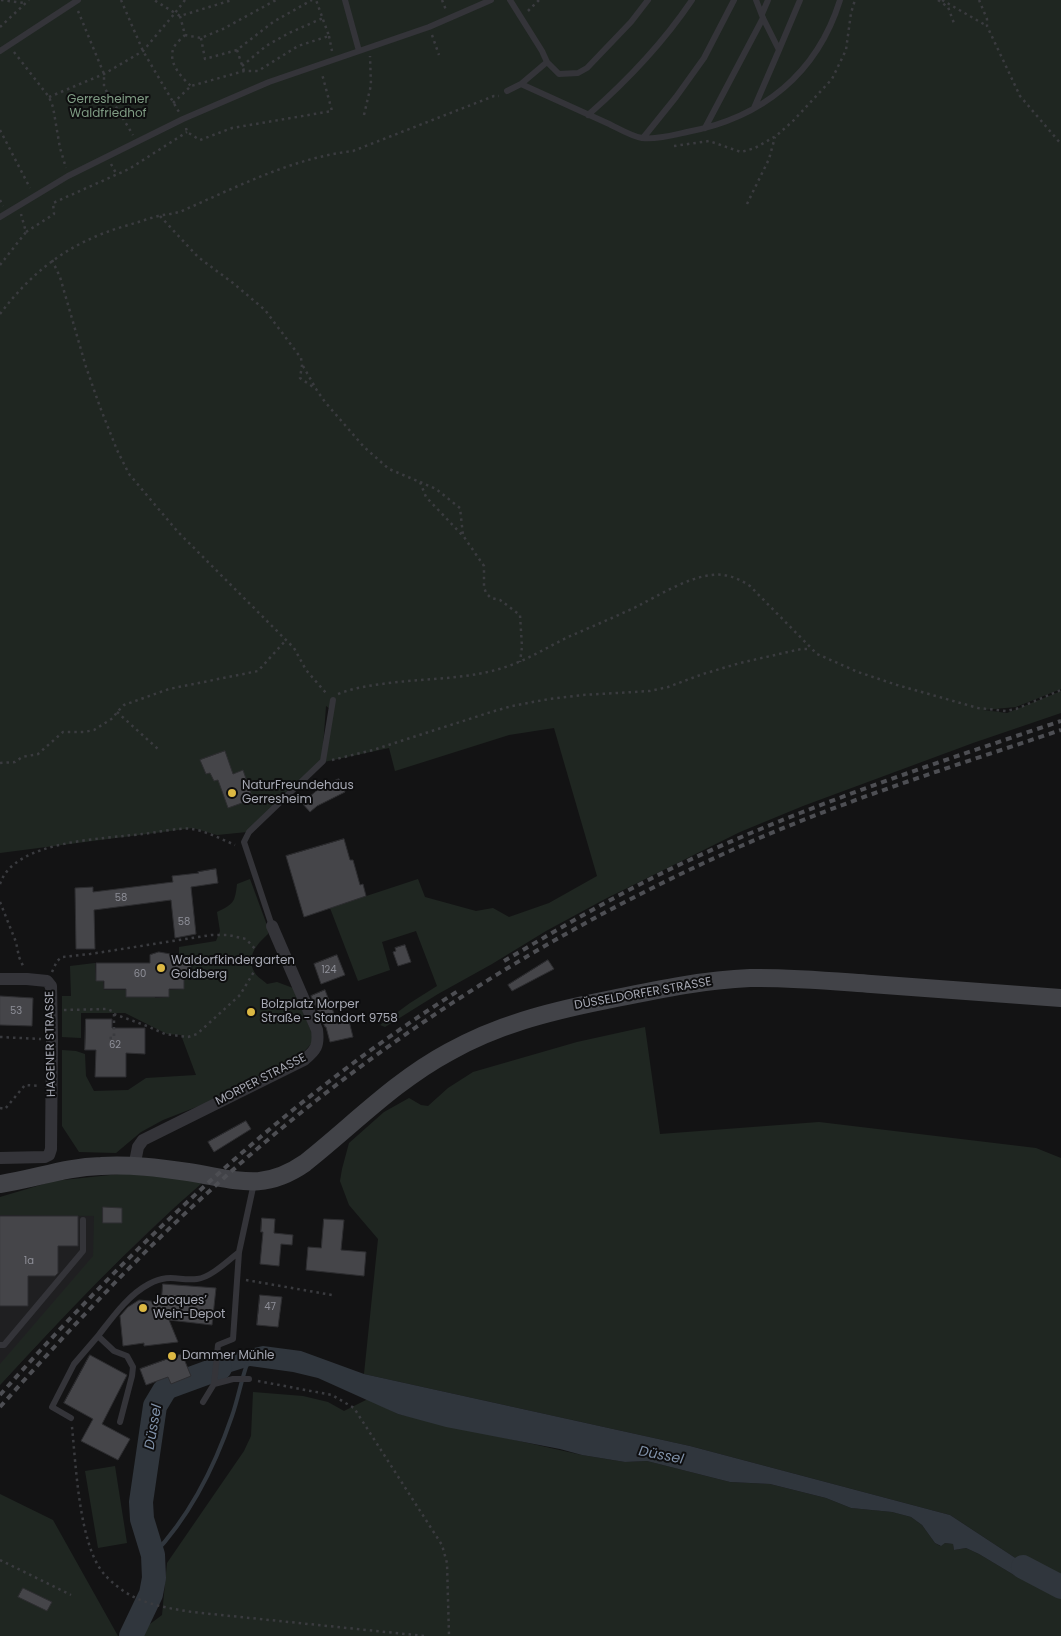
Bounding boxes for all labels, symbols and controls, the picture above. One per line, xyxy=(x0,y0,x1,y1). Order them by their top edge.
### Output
park label: Gerresheimer Waldfriedhof xyxy=(67,93,149,121)
place label: NaturFreundehaus Gerresheim xyxy=(242,779,354,807)
marker: NaturFreundehaus Gerresheim xyxy=(226,787,238,799)
house number: 58 xyxy=(115,892,127,904)
house number: 58 xyxy=(178,916,190,928)
place label: Waldorfkindergarten Goldberg xyxy=(171,954,295,982)
marker: Waldorfkindergarten Goldberg xyxy=(155,962,167,974)
house number: 124 xyxy=(321,964,337,976)
house number: 60 xyxy=(134,968,146,980)
street label: DÜSSELDORFER STRASSE xyxy=(573,975,713,1013)
street label: HAGENER STRASSE xyxy=(43,991,59,1097)
place label: Bolzplatz Morper Straße - Standort 9758 xyxy=(261,998,398,1026)
house number: 53 xyxy=(10,1005,22,1017)
marker: Bolzplatz Morper Straße - Standort 9758 xyxy=(245,1006,257,1018)
house number: 62 xyxy=(109,1039,121,1051)
street label: MORPER STRASSE xyxy=(213,1051,309,1109)
house number: 1a xyxy=(24,1255,34,1267)
place label: Jacques’ Wein-Depot xyxy=(153,1294,225,1322)
house number: 47 xyxy=(264,1301,276,1313)
marker: Jacques’ Wein-Depot xyxy=(137,1302,149,1314)
place label: Dammer Mühle xyxy=(182,1349,275,1363)
marker: Dammer Mühle xyxy=(166,1350,178,1362)
water label: Düssel xyxy=(142,1403,166,1451)
water label: Düssel xyxy=(637,1443,685,1469)

